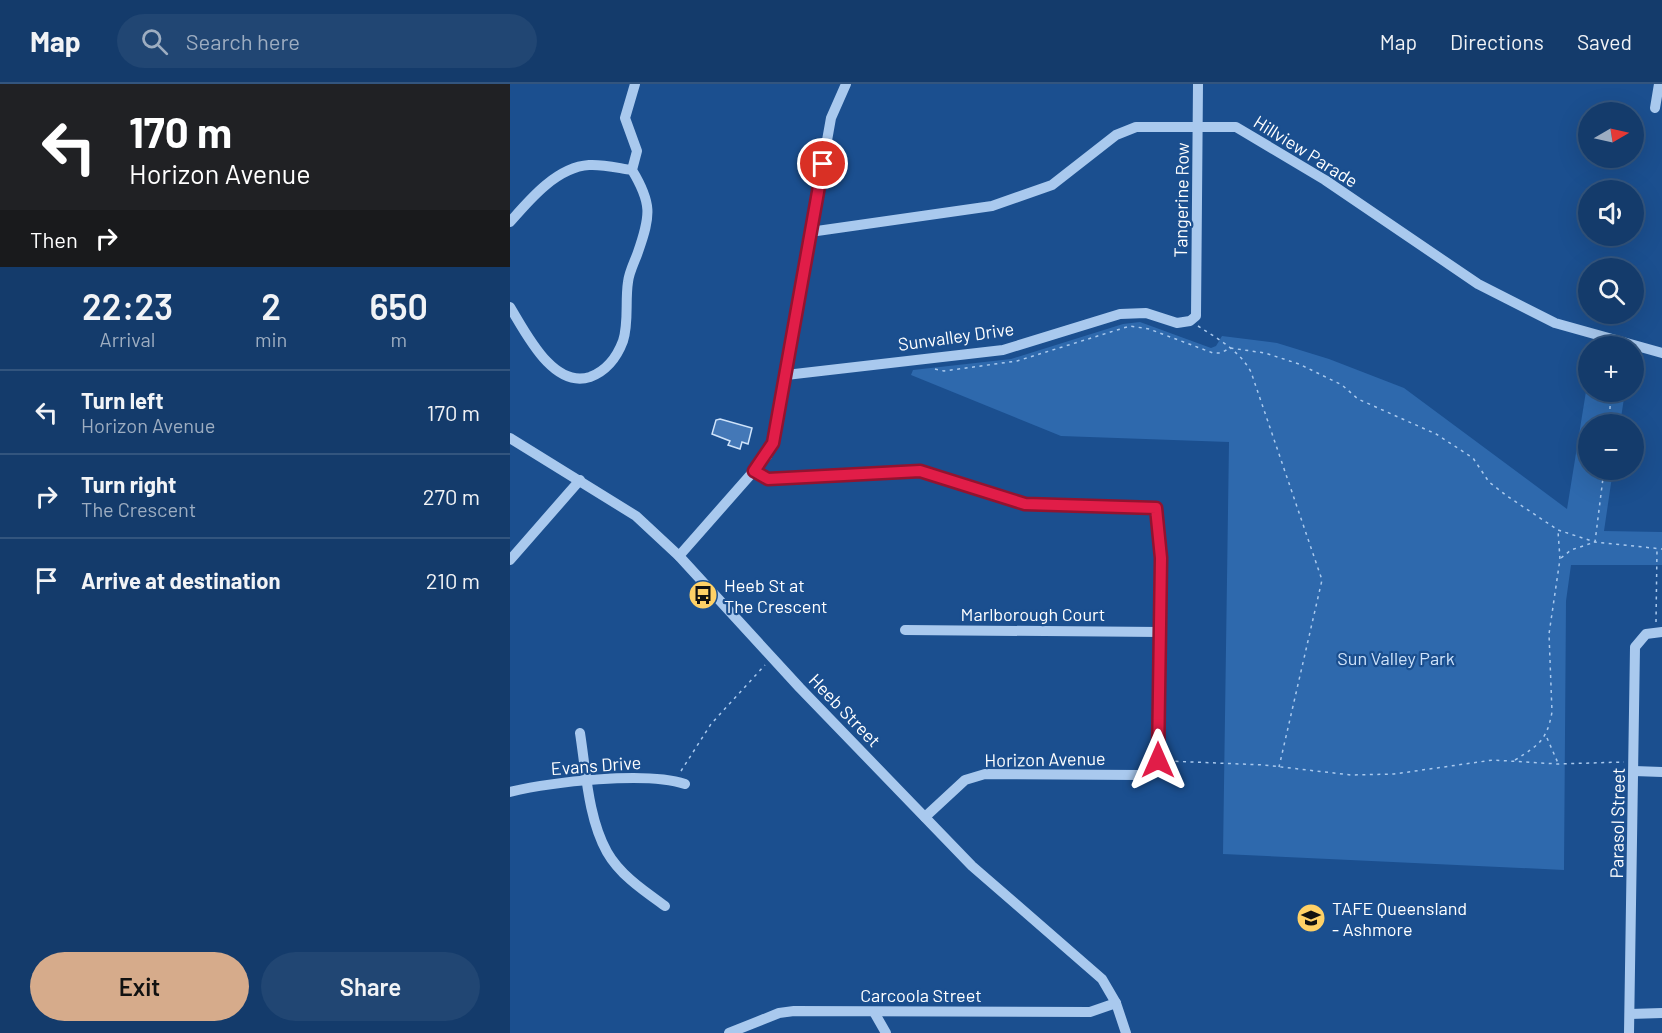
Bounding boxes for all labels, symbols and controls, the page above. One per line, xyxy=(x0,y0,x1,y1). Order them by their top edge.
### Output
search box xyxy=(117,14,537,68)
text: Map xyxy=(30,24,81,58)
icon: search xyxy=(138,25,171,58)
text: Search here xyxy=(186,28,300,54)
text: Map xyxy=(1380,29,1417,54)
text: Directions xyxy=(1450,29,1544,54)
text: Saved xyxy=(1577,29,1632,54)
north arrow xyxy=(1578,102,1644,168)
map controls xyxy=(1578,102,1644,480)
text: 170 m xyxy=(129,106,232,156)
icon: left xyxy=(30,108,108,186)
street label: Hillview Parade xyxy=(1250,110,1362,192)
pin xyxy=(797,138,848,189)
street label: Tangerine Row xyxy=(1169,142,1193,258)
icon: arrive xyxy=(806,147,839,180)
text: Horizon Avenue xyxy=(129,157,311,189)
button: sound xyxy=(1578,180,1644,246)
icon: right xyxy=(90,222,123,255)
text: Then xyxy=(30,226,78,252)
button: search xyxy=(1578,258,1644,324)
text: 22:23 xyxy=(82,284,173,327)
text: 2 xyxy=(261,284,281,327)
text: 650 xyxy=(369,284,428,327)
street label: Sunvalley Drive xyxy=(897,317,1015,355)
text: Arrival xyxy=(100,327,155,351)
text: min xyxy=(255,327,287,351)
text: m xyxy=(390,327,407,351)
button: + xyxy=(1578,336,1644,402)
text: Turn left xyxy=(81,387,164,413)
icon: left xyxy=(30,396,63,429)
text: 170 m xyxy=(427,399,480,425)
text: Horizon Avenue xyxy=(81,413,216,437)
button: − xyxy=(1578,414,1644,480)
text: Turn right xyxy=(81,471,176,497)
icon: right xyxy=(30,480,63,513)
text: 270 m xyxy=(423,483,480,509)
text: The Crescent xyxy=(81,497,196,521)
icon: arrive xyxy=(30,564,63,597)
text: Arrive at destination xyxy=(81,567,280,593)
text: 210 m xyxy=(426,567,480,593)
place label: Heeb St at The Crescent xyxy=(724,574,828,617)
bus stop icon: Heeb St at The Crescent xyxy=(687,579,719,611)
street label: Marlborough Court xyxy=(961,603,1105,625)
park label: Sun Valley Park xyxy=(1337,647,1455,669)
street label: Heeb Street xyxy=(805,669,885,751)
position arrow xyxy=(1126,728,1190,792)
street label: Horizon Avenue xyxy=(984,747,1106,771)
street label: Evans Drive xyxy=(550,751,642,779)
street label: Parasol Street xyxy=(1605,767,1629,879)
place label: TAFE Queensland - Ashmore xyxy=(1332,897,1467,940)
school or university icon: TAFE Queensland - Ashmore xyxy=(1295,902,1327,934)
button: Exit xyxy=(30,952,249,1021)
button: Share xyxy=(261,952,480,1021)
street label: Carcoola Street xyxy=(860,984,982,1006)

